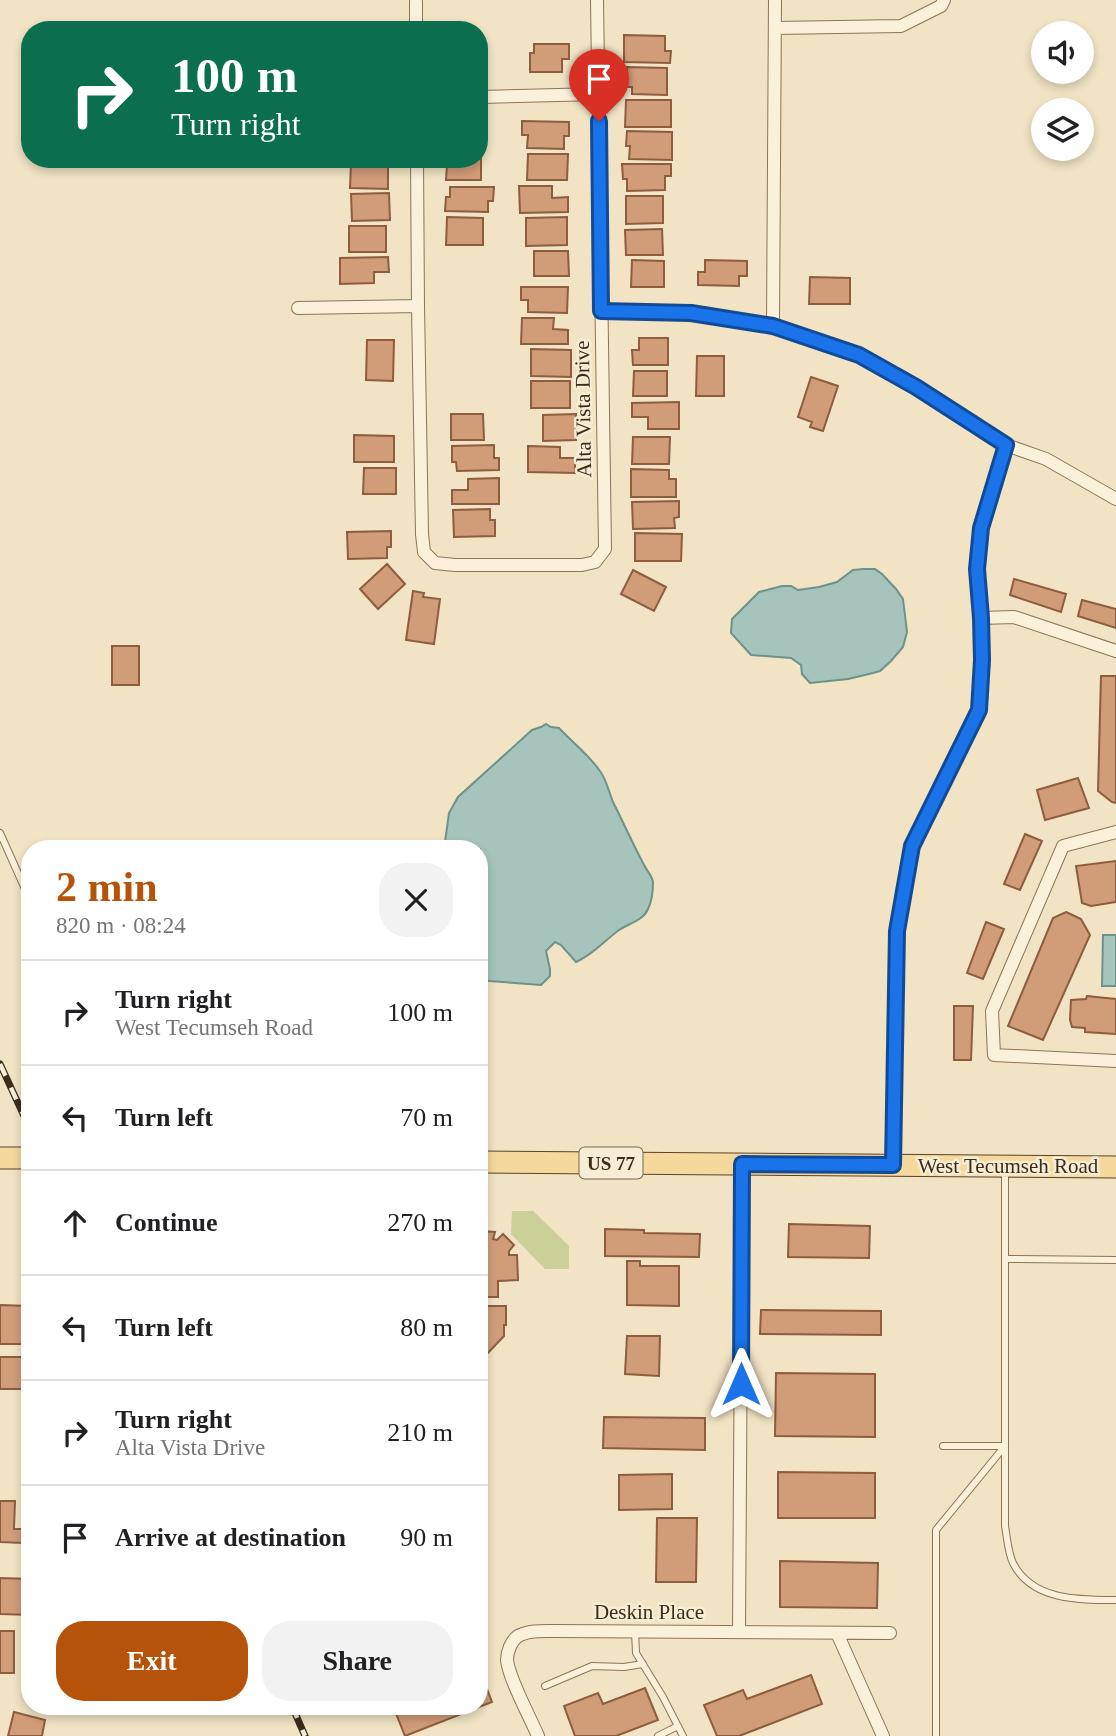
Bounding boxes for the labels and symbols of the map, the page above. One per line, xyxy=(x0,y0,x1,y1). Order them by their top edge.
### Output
pin xyxy=(569,49,629,121)
street label: Alta Vista Drive xyxy=(570,340,596,478)
road number: US 77 xyxy=(580,1148,642,1178)
street label: West Tecumseh Road xyxy=(918,1154,1099,1178)
position arrow xyxy=(704,1347,778,1421)
street label: Deskin Place xyxy=(594,1600,704,1624)

